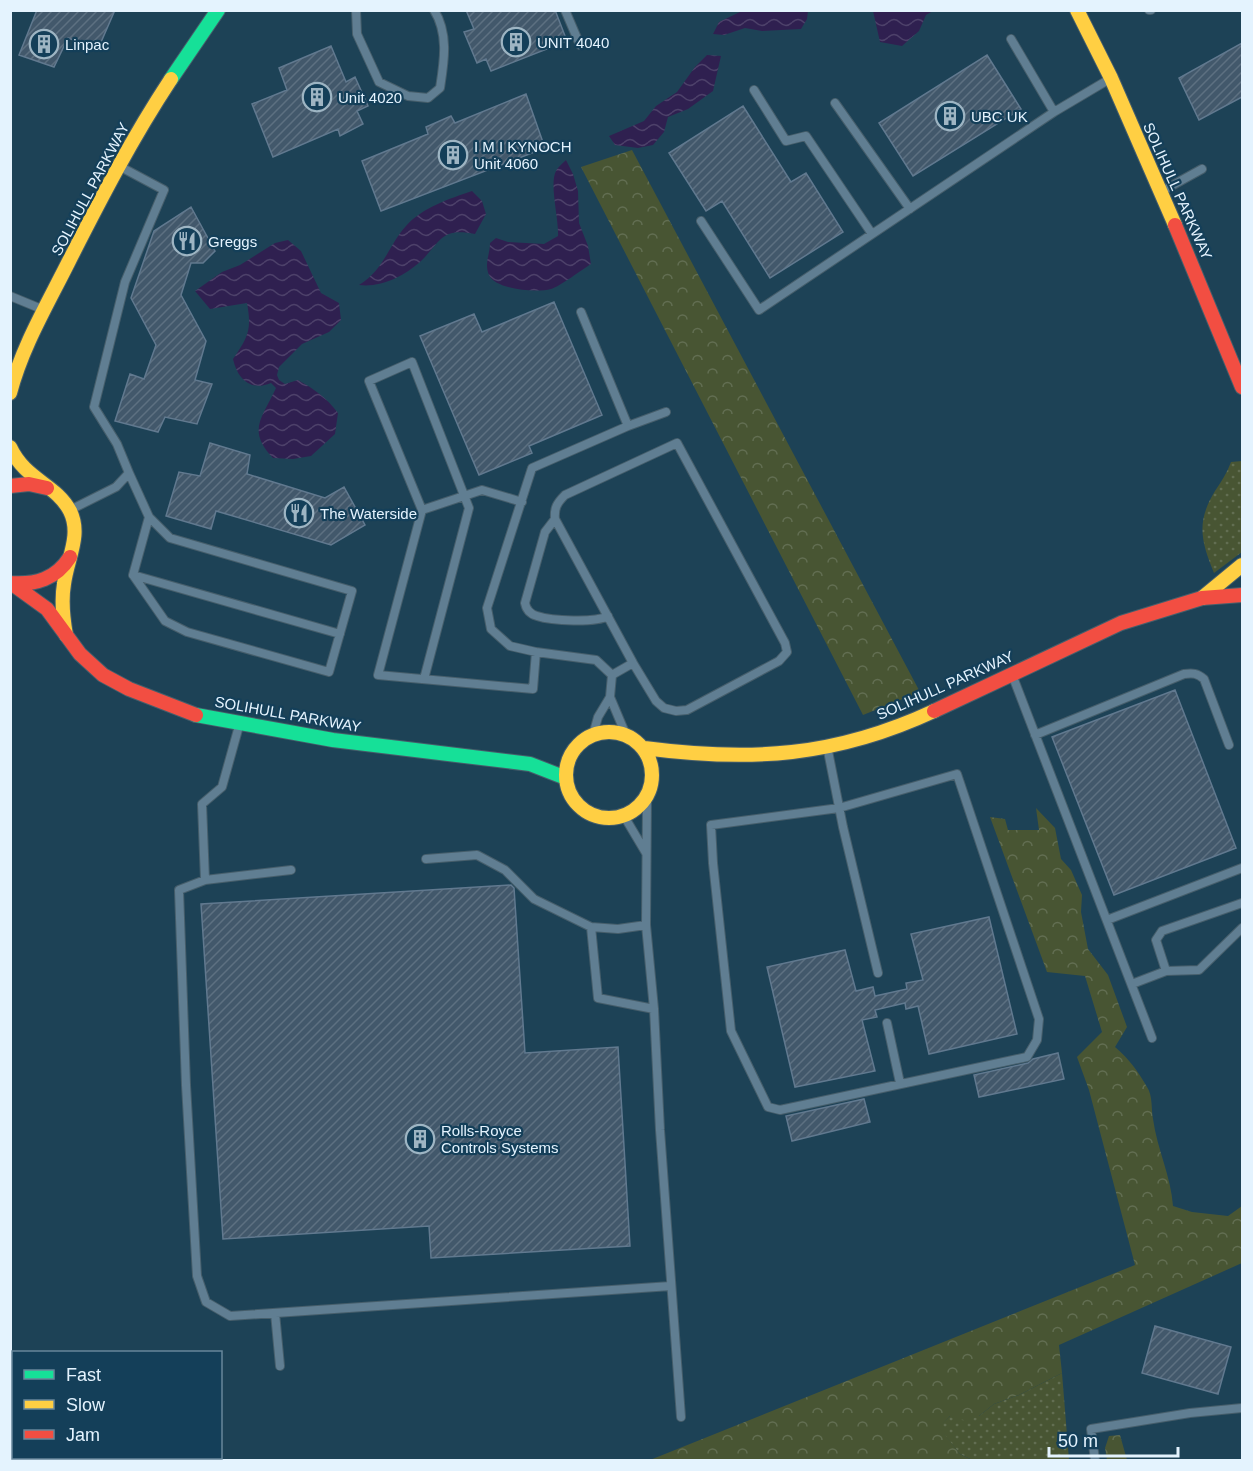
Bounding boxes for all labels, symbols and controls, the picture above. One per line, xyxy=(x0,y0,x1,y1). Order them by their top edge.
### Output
building icon: UNIT 4040 xyxy=(500,26,532,58)
building icon: Linpac xyxy=(28,28,60,60)
place label: UNIT 4040 xyxy=(537,34,609,51)
place label: Linpac xyxy=(65,36,110,53)
building icon: Unit 4020 xyxy=(301,81,333,113)
place label: Unit 4020 xyxy=(338,89,402,106)
building icon: UBC UK xyxy=(934,100,966,132)
place label: UBC UK xyxy=(971,108,1028,125)
street label: SOLIHULL PARKWAY xyxy=(48,120,132,258)
street label: SOLIHULL PARKWAY xyxy=(1140,120,1216,262)
place label: I M I KYNOCH Unit 4060 xyxy=(474,138,572,172)
building icon: I M I KYNOCH Unit 4060 xyxy=(437,139,469,171)
restaurant icon: Greggs xyxy=(171,225,203,257)
place label: Greggs xyxy=(208,233,257,250)
restaurant icon: The Waterside xyxy=(283,497,315,529)
place label: The Waterside xyxy=(320,505,417,522)
street label: SOLIHULL PARKWAY xyxy=(874,647,1016,723)
street label: SOLIHULL PARKWAY xyxy=(213,693,363,735)
place label: Rolls-Royce Controls Systems xyxy=(441,1122,559,1156)
building icon: Rolls-Royce Controls Systems xyxy=(404,1123,436,1155)
legend xyxy=(12,1351,222,1459)
text: Fast xyxy=(66,1365,101,1385)
text: Slow xyxy=(66,1395,106,1415)
scale bar xyxy=(1049,1420,1178,1458)
text: Jam xyxy=(66,1425,100,1445)
text: 50 m xyxy=(1058,1431,1098,1451)

